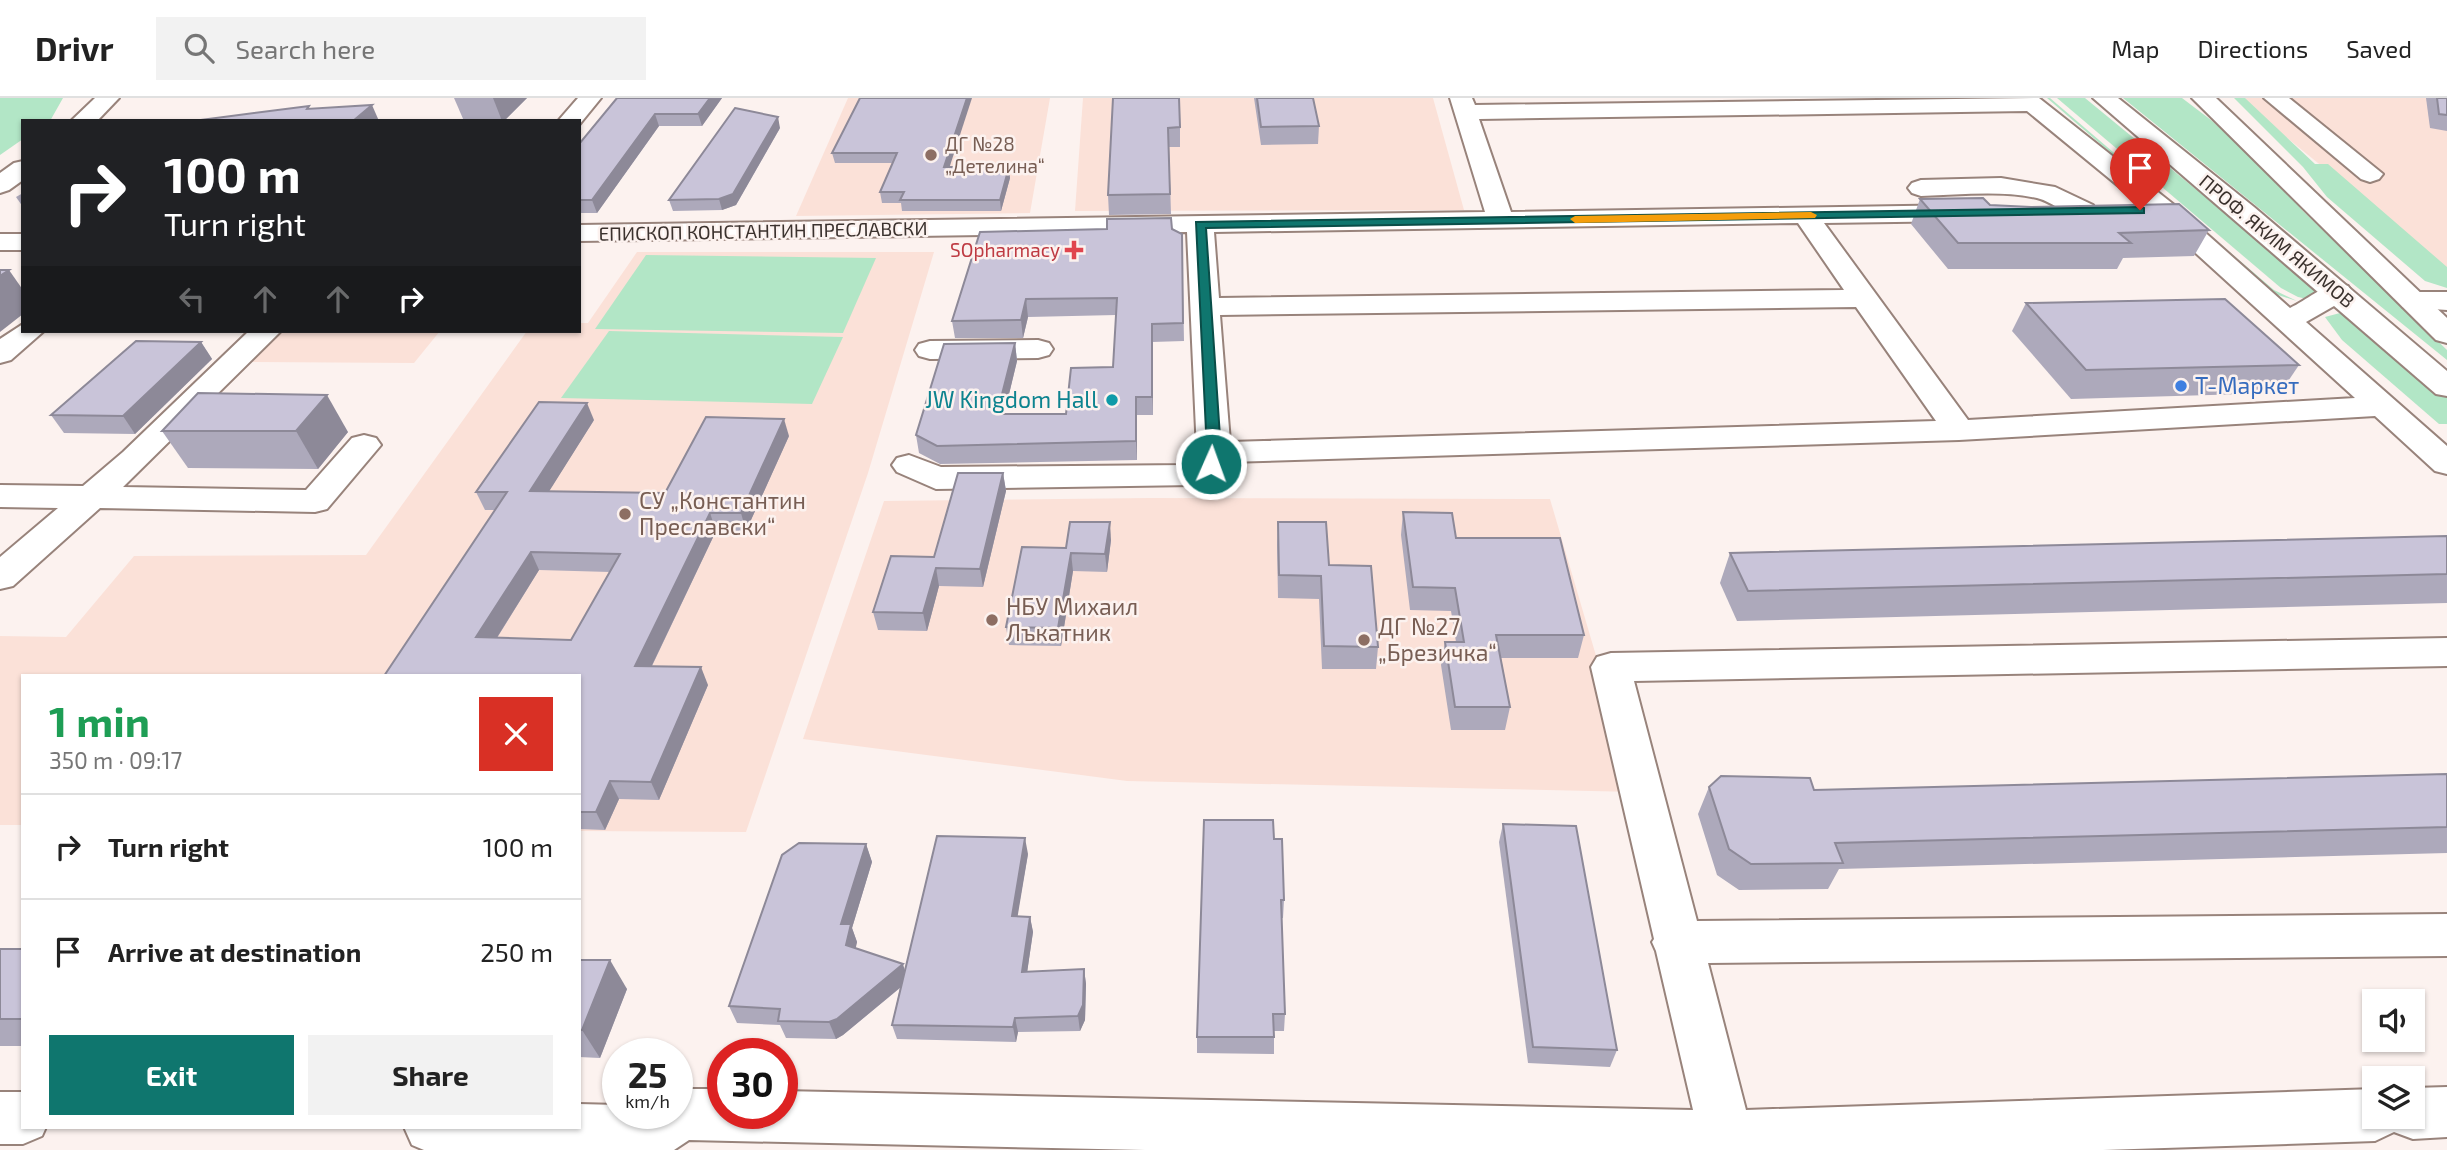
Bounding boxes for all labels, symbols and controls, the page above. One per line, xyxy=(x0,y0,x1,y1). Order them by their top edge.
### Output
search box xyxy=(156,17,646,80)
text: Drivr xyxy=(35,28,114,68)
icon: search xyxy=(180,29,218,67)
text: Search here xyxy=(236,33,375,64)
text: Map xyxy=(2111,34,2159,63)
text: Directions xyxy=(2197,34,2308,63)
text: Saved xyxy=(2346,34,2412,63)
place label: ДГ №28 „Детелина“ xyxy=(945,132,1045,177)
pin xyxy=(2110,138,2170,210)
text: 100 m xyxy=(164,144,301,203)
icon: right xyxy=(49,147,140,238)
marker: ДГ №28 „Детелина“ xyxy=(923,147,939,163)
icon: arrive xyxy=(2121,149,2159,187)
street label: ПРОФ. ЯКИМ ЯКИМОВ xyxy=(2195,169,2359,312)
text: Turn right xyxy=(164,204,306,242)
street label: ЕПИСКОП КОНСТАНТИН ПРЕСЛАВСКИ xyxy=(598,216,928,245)
place label: SOpharmacy xyxy=(950,238,1060,261)
marker: SOpharmacy xyxy=(1066,242,1082,258)
icon: left xyxy=(173,280,211,318)
icon: ahead xyxy=(246,280,284,318)
icon: ahead xyxy=(319,280,357,318)
icon: right xyxy=(392,280,430,318)
place label: Т-Маркет xyxy=(2195,371,2299,399)
marker: Т-Маркет xyxy=(2173,378,2189,394)
place label: JW Kingdom Hall xyxy=(925,385,1098,413)
marker: JW Kingdom Hall xyxy=(1104,392,1120,408)
position arrow xyxy=(1174,427,1248,501)
place label: СУ „Константин Преславски“ xyxy=(639,486,806,540)
marker: СУ „Константин Преславски“ xyxy=(617,506,633,522)
place label: НБУ Михаил Лъкатник xyxy=(1006,592,1138,646)
marker: НБУ Михаил Лъкатник xyxy=(984,612,1000,628)
place label: ДГ №27 „Брезичка“ xyxy=(1378,612,1497,666)
marker: ДГ №27 „Брезичка“ xyxy=(1356,632,1372,648)
text: 1 min xyxy=(49,695,150,745)
button: close xyxy=(479,697,553,771)
text: 350 m · 09:17 xyxy=(49,746,182,774)
icon: right xyxy=(49,828,87,866)
text: Turn right xyxy=(108,831,229,862)
text: 100 m xyxy=(483,831,553,862)
icon: arrive xyxy=(49,933,87,971)
text: Arrive at destination xyxy=(108,936,361,967)
text: 250 m xyxy=(480,936,553,967)
map controls xyxy=(2362,989,2425,1129)
button: sound xyxy=(2362,989,2425,1052)
button: Exit xyxy=(49,1035,294,1115)
button: Share xyxy=(308,1035,553,1115)
speed limit sign: 30 xyxy=(707,1038,798,1129)
text: 25 xyxy=(628,1053,667,1095)
button: layers xyxy=(2362,1066,2425,1129)
text: km/h xyxy=(625,1090,670,1112)

